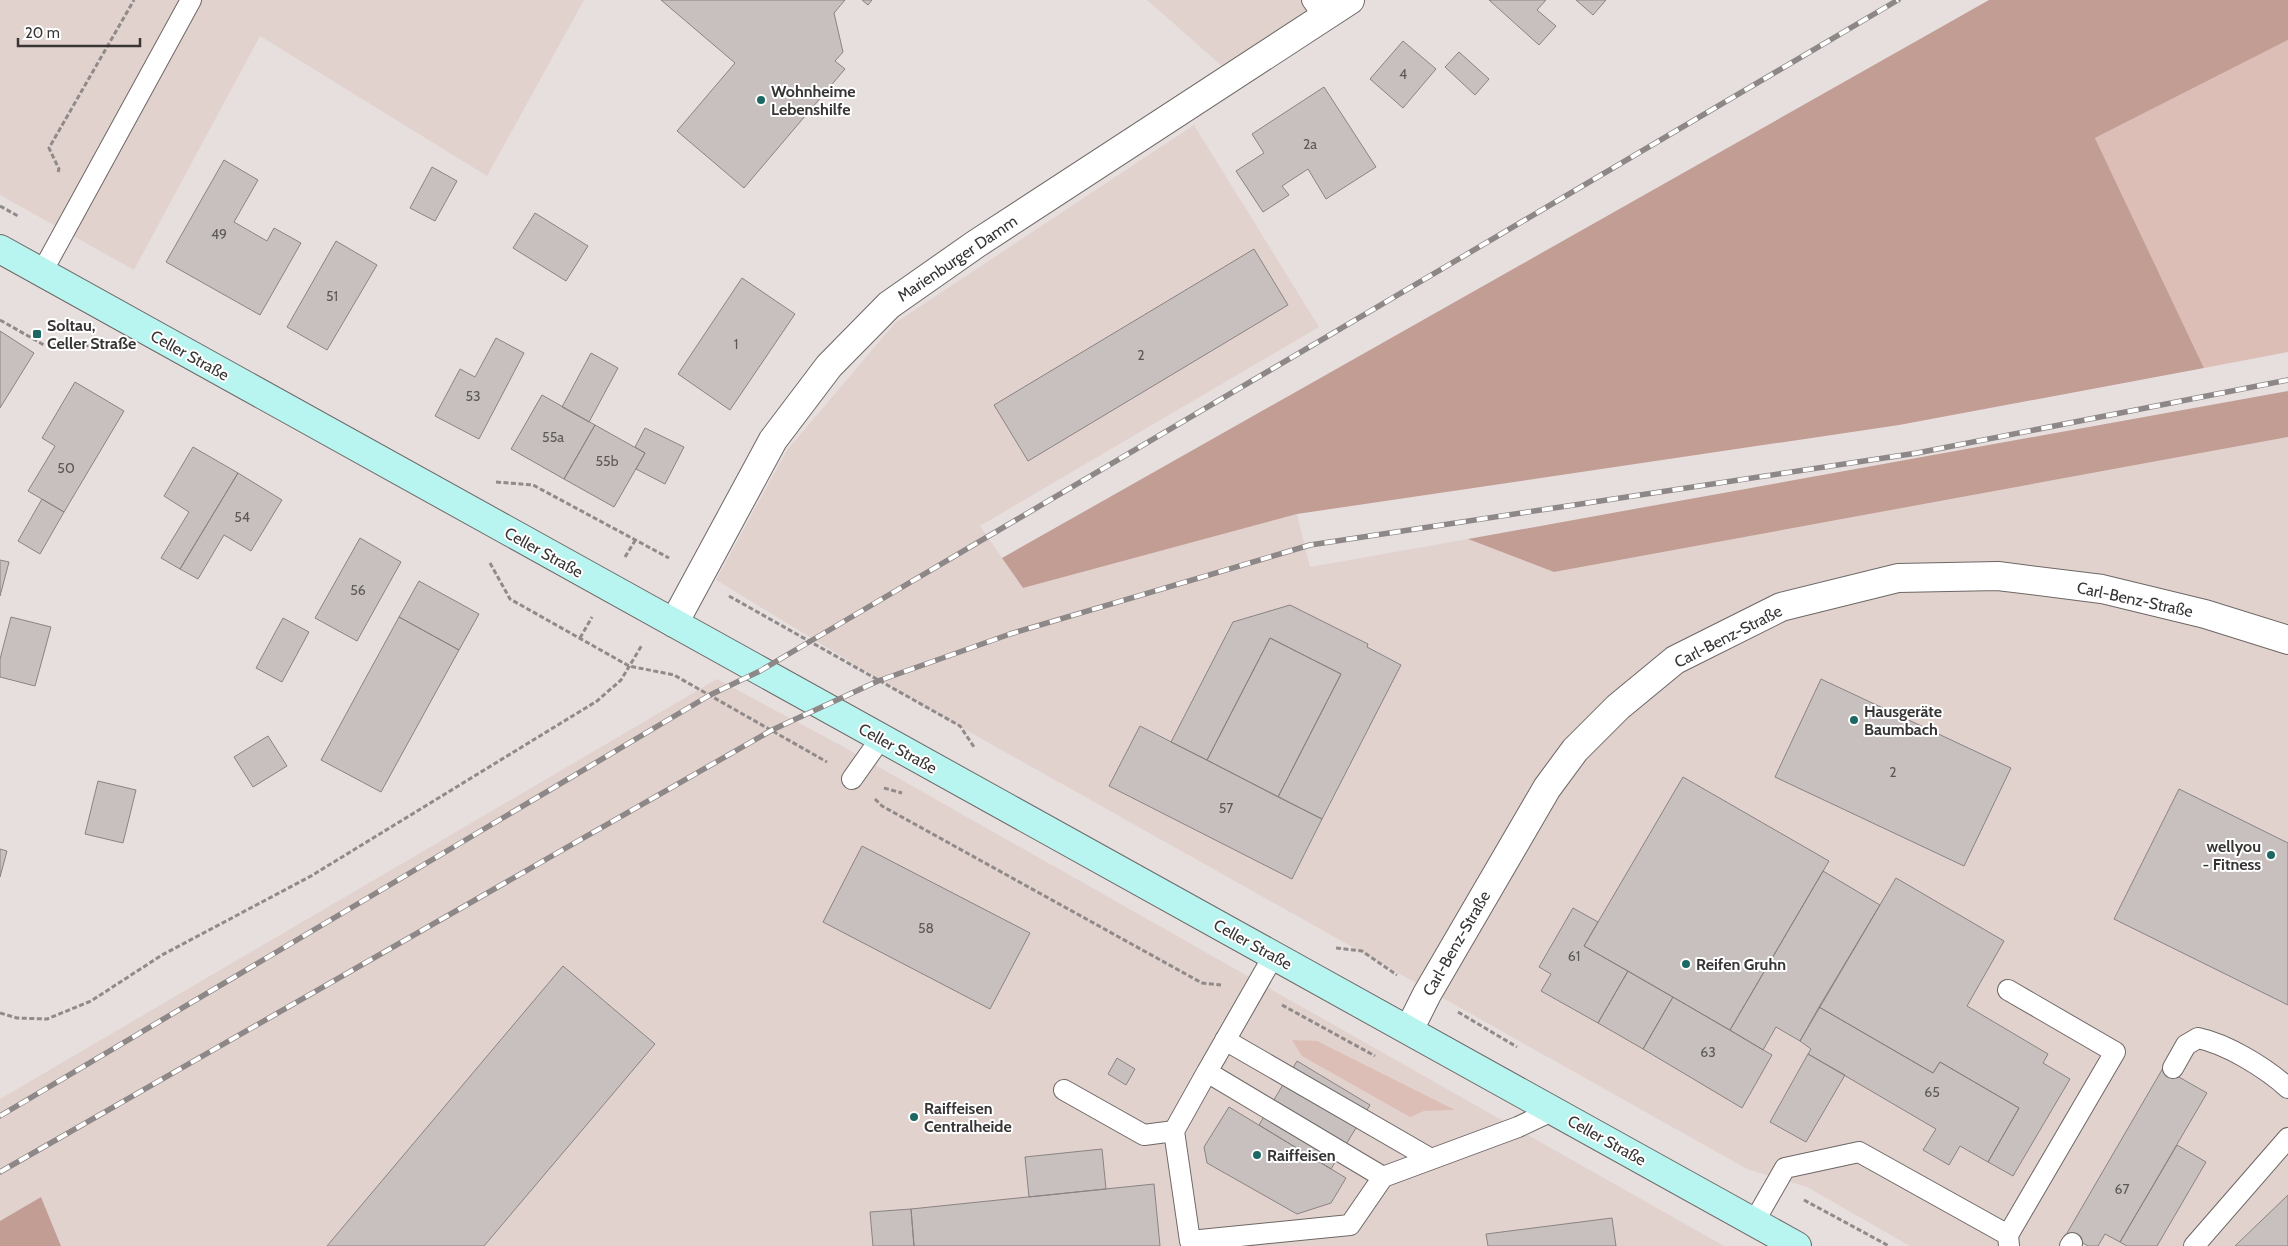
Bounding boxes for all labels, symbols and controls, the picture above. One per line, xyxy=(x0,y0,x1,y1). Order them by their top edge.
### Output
scale bar xyxy=(18,15,140,47)
text: 20 m xyxy=(25,24,60,42)
house number: 4 xyxy=(1399,65,1407,83)
place label: Wohnheime Lebenshilfe xyxy=(771,82,856,119)
marker: Wohnheime Lebenshilfe xyxy=(755,94,767,106)
house number: 2a xyxy=(1303,135,1317,153)
street label: Marienburger Damm xyxy=(894,211,1021,306)
house number: 49 xyxy=(211,225,227,243)
house number: 51 xyxy=(326,287,338,305)
place label: Soltau, Celler Straße xyxy=(47,316,136,353)
street label: Celler Straße xyxy=(147,326,232,385)
marker: Soltau, Celler Straße xyxy=(31,328,43,340)
house number: 1 xyxy=(734,335,738,353)
house number: 2 xyxy=(1137,346,1145,364)
house number: 53 xyxy=(465,387,481,405)
house number: 55a xyxy=(542,428,564,446)
house number: 55b xyxy=(596,452,619,470)
house number: 50 xyxy=(57,459,75,477)
house number: 54 xyxy=(234,508,250,526)
street label: Celler Straße xyxy=(501,523,586,582)
street label: Carl-Benz-Straße xyxy=(2075,578,2195,621)
house number: 56 xyxy=(350,581,366,599)
street label: Carl-Benz-Straße xyxy=(1671,601,1785,672)
place label: Hausgeräte Baumbach xyxy=(1864,702,1942,739)
marker: Hausgeräte Baumbach xyxy=(1848,714,1860,726)
street label: Celler Straße xyxy=(855,719,940,778)
house number: 2 xyxy=(1889,763,1897,781)
house number: 57 xyxy=(1219,799,1233,817)
place label: wellyou - Fitness xyxy=(2202,837,2261,874)
marker: wellyou - Fitness xyxy=(2265,849,2277,861)
street label: Carl-Benz-Straße xyxy=(1419,887,1494,999)
street label: Celler Straße xyxy=(1210,915,1295,974)
house number: 58 xyxy=(918,919,934,937)
house number: 61 xyxy=(1568,947,1580,965)
place label: Reifen Gruhn xyxy=(1696,955,1786,974)
marker: Reifen Gruhn xyxy=(1680,958,1692,970)
house number: 63 xyxy=(1700,1043,1716,1061)
house number: 65 xyxy=(1924,1083,1940,1101)
place label: Raiffeisen Centralheide xyxy=(924,1099,1012,1136)
marker: Raiffeisen Centralheide xyxy=(908,1111,920,1123)
street label: Celler Straße xyxy=(1564,1111,1649,1170)
place label: Raiffeisen xyxy=(1267,1146,1335,1165)
marker: Raiffeisen xyxy=(1251,1149,1263,1161)
house number: 67 xyxy=(2115,1180,2129,1198)

